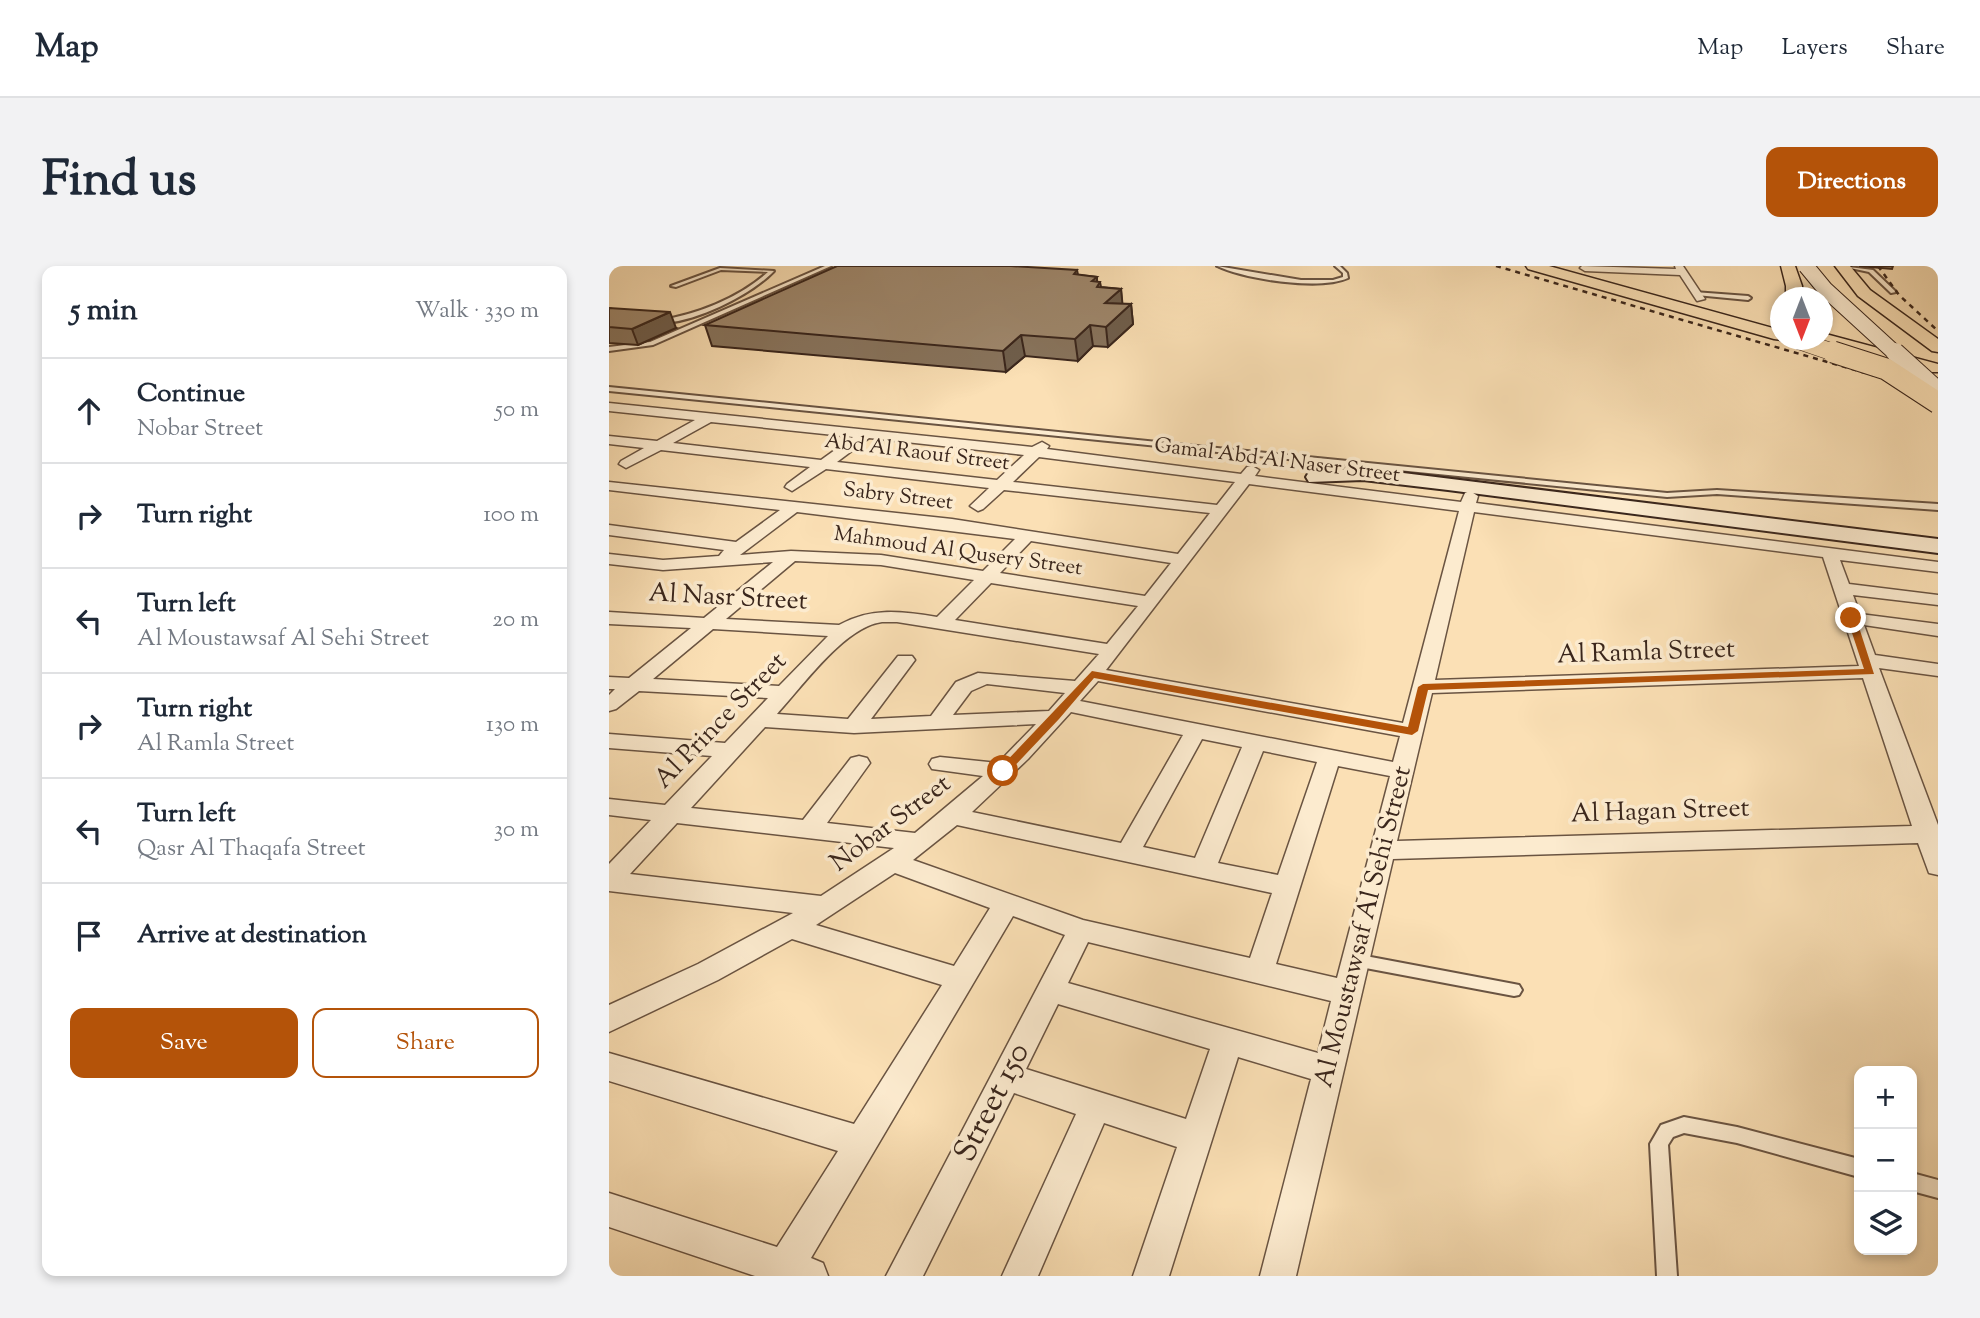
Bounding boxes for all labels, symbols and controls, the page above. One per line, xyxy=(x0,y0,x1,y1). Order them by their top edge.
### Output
text: Map xyxy=(35,24,99,72)
text: Map xyxy=(1697,31,1743,65)
text: Layers xyxy=(1781,31,1848,65)
text: Share xyxy=(1886,31,1945,65)
text: Find us xyxy=(42,147,196,217)
button: Directions xyxy=(1766,147,1938,217)
north arrow xyxy=(1770,287,1833,350)
text: 5 min xyxy=(70,290,138,333)
text: Walk · 330 m xyxy=(415,295,539,328)
text: Continue xyxy=(137,376,245,413)
icon: ahead xyxy=(70,392,108,430)
text: 50 m xyxy=(495,394,539,427)
text: Nobar Street xyxy=(137,413,263,446)
street label: Abd Al Raouf Street xyxy=(823,427,1011,479)
street label: Gamal Abd Al Naser Street xyxy=(1152,431,1402,491)
street label: Sabry Street xyxy=(841,475,955,519)
icon: right xyxy=(70,497,108,535)
text: Turn right xyxy=(137,497,252,534)
text: 100 m xyxy=(483,499,539,532)
street label: Mahmoud Al Qusery Street xyxy=(832,520,1084,584)
street label: Al Nasr Street xyxy=(648,575,809,621)
text: Turn left xyxy=(137,586,236,623)
icon: left xyxy=(70,602,108,640)
route end xyxy=(1835,602,1866,633)
text: 20 m xyxy=(492,604,539,637)
text: Al Moustawsaf Al Sehi Street xyxy=(137,623,429,656)
street label: Al Ramla Street xyxy=(1556,631,1736,675)
street label: Al Prince Street xyxy=(646,644,796,798)
text: Turn right xyxy=(137,691,252,728)
icon: right xyxy=(70,707,108,745)
text: 130 m xyxy=(486,709,539,742)
text: Al Ramla Street xyxy=(137,728,294,761)
route start xyxy=(987,755,1018,786)
street label: Al Moustawsaf Al Sehi Street xyxy=(1306,762,1422,1092)
street label: Nobar Street xyxy=(823,766,959,882)
street label: Al Hagan Street xyxy=(1570,790,1750,834)
text: Turn left xyxy=(137,796,236,833)
icon: left xyxy=(70,812,108,850)
text: 30 m xyxy=(494,814,539,847)
text: Qasr Al Thaqafa Street xyxy=(137,833,366,866)
icon: arrive xyxy=(70,917,108,955)
text: Arrive at destination xyxy=(137,917,367,954)
button: Save xyxy=(70,1008,298,1078)
button: Share xyxy=(312,1008,539,1078)
street label: Street 150 xyxy=(943,1035,1043,1171)
map controls xyxy=(1854,1066,1917,1255)
button: + xyxy=(1854,1066,1917,1129)
button: − xyxy=(1854,1129,1917,1192)
button: layers xyxy=(1854,1192,1917,1255)

